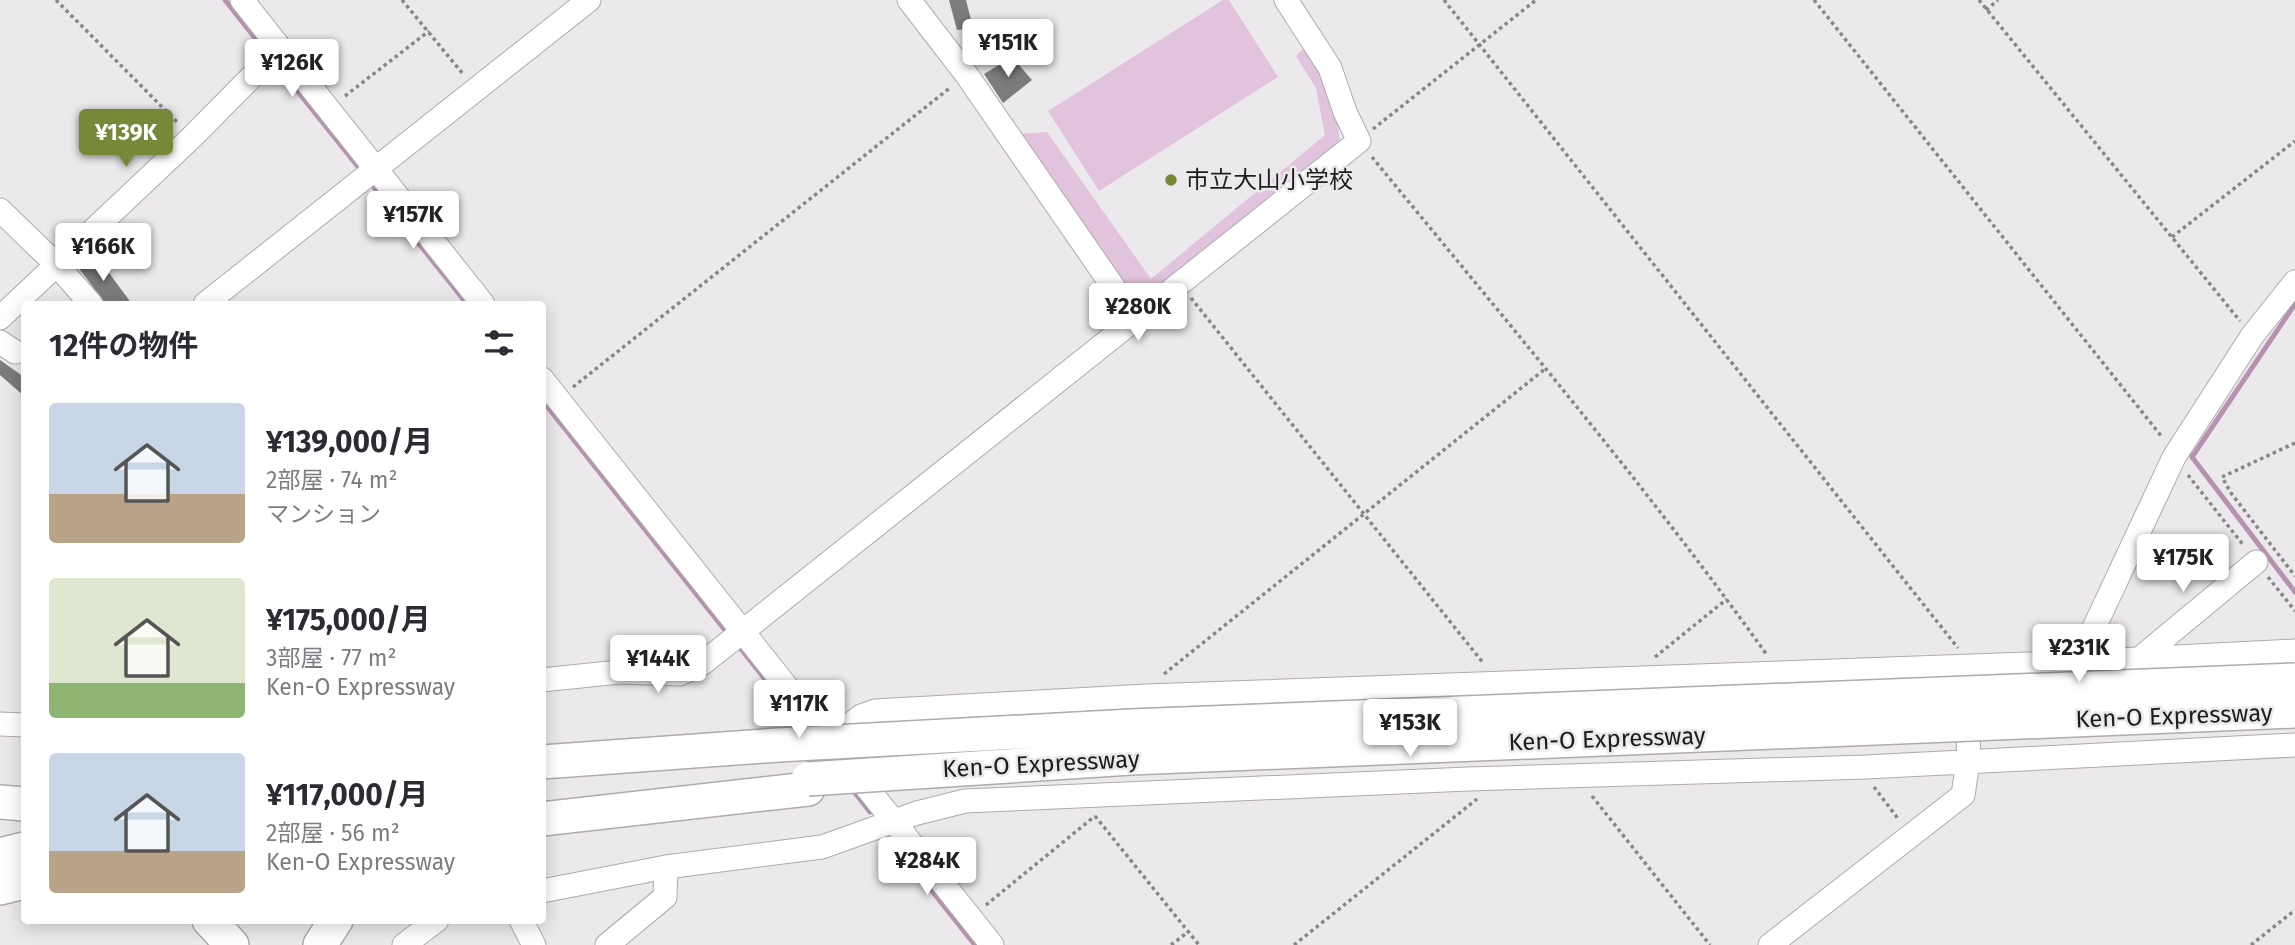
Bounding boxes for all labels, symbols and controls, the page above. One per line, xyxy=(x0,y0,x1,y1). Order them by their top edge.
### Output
pin: ¥151K xyxy=(959,20,1057,79)
text: ¥151K xyxy=(978,28,1038,56)
pin: ¥126K xyxy=(243,40,341,99)
text: ¥126K xyxy=(261,48,323,76)
pin: ¥139K xyxy=(77,110,175,169)
text: ¥139K xyxy=(95,118,157,146)
place label: 市立大山小学校 xyxy=(1185,166,1353,194)
marker: 市立大山小学校 xyxy=(1163,172,1179,188)
pin: ¥157K xyxy=(364,191,462,251)
text: ¥157K xyxy=(383,200,443,228)
pin: ¥166K xyxy=(54,224,152,283)
text: ¥166K xyxy=(71,232,135,260)
pin: ¥280K xyxy=(1089,284,1187,343)
text: ¥280K xyxy=(1105,292,1171,320)
icon: filters xyxy=(480,324,518,362)
text: 12件の物件 xyxy=(49,328,198,364)
text: ¥139,000/月 xyxy=(266,424,433,460)
icon: home xyxy=(105,431,189,515)
text: 2部屋 · 74 m² xyxy=(266,466,398,494)
text: マンション xyxy=(266,500,381,528)
pin: ¥175K xyxy=(2134,534,2232,594)
text: ¥175K xyxy=(2153,543,2213,571)
text: ¥175,000/月 xyxy=(266,602,431,638)
icon: home xyxy=(105,606,189,690)
pin: ¥231K xyxy=(2030,624,2128,684)
text: ¥231K xyxy=(2048,633,2110,661)
pin: ¥144K xyxy=(609,636,707,695)
text: 3部屋 · 77 m² xyxy=(266,644,397,672)
text: ¥144K xyxy=(626,644,690,672)
text: Ken-O Expressway xyxy=(266,673,455,701)
pin: ¥117K xyxy=(750,680,848,740)
text: ¥117K xyxy=(770,689,828,717)
street label: Ken-O Expressway xyxy=(2075,699,2273,733)
pin: ¥153K xyxy=(1361,700,1459,759)
text: ¥153K xyxy=(1379,708,1441,736)
street label: Ken-O Expressway xyxy=(1508,722,1706,756)
street label: Ken-O Expressway xyxy=(942,745,1140,783)
text: ¥117,000/月 xyxy=(266,777,429,813)
icon: home xyxy=(105,781,189,865)
text: 2部屋 · 56 m² xyxy=(266,819,400,847)
pin: ¥284K xyxy=(878,838,976,897)
text: ¥284K xyxy=(894,846,960,874)
text: Ken-O Expressway xyxy=(266,848,455,876)

